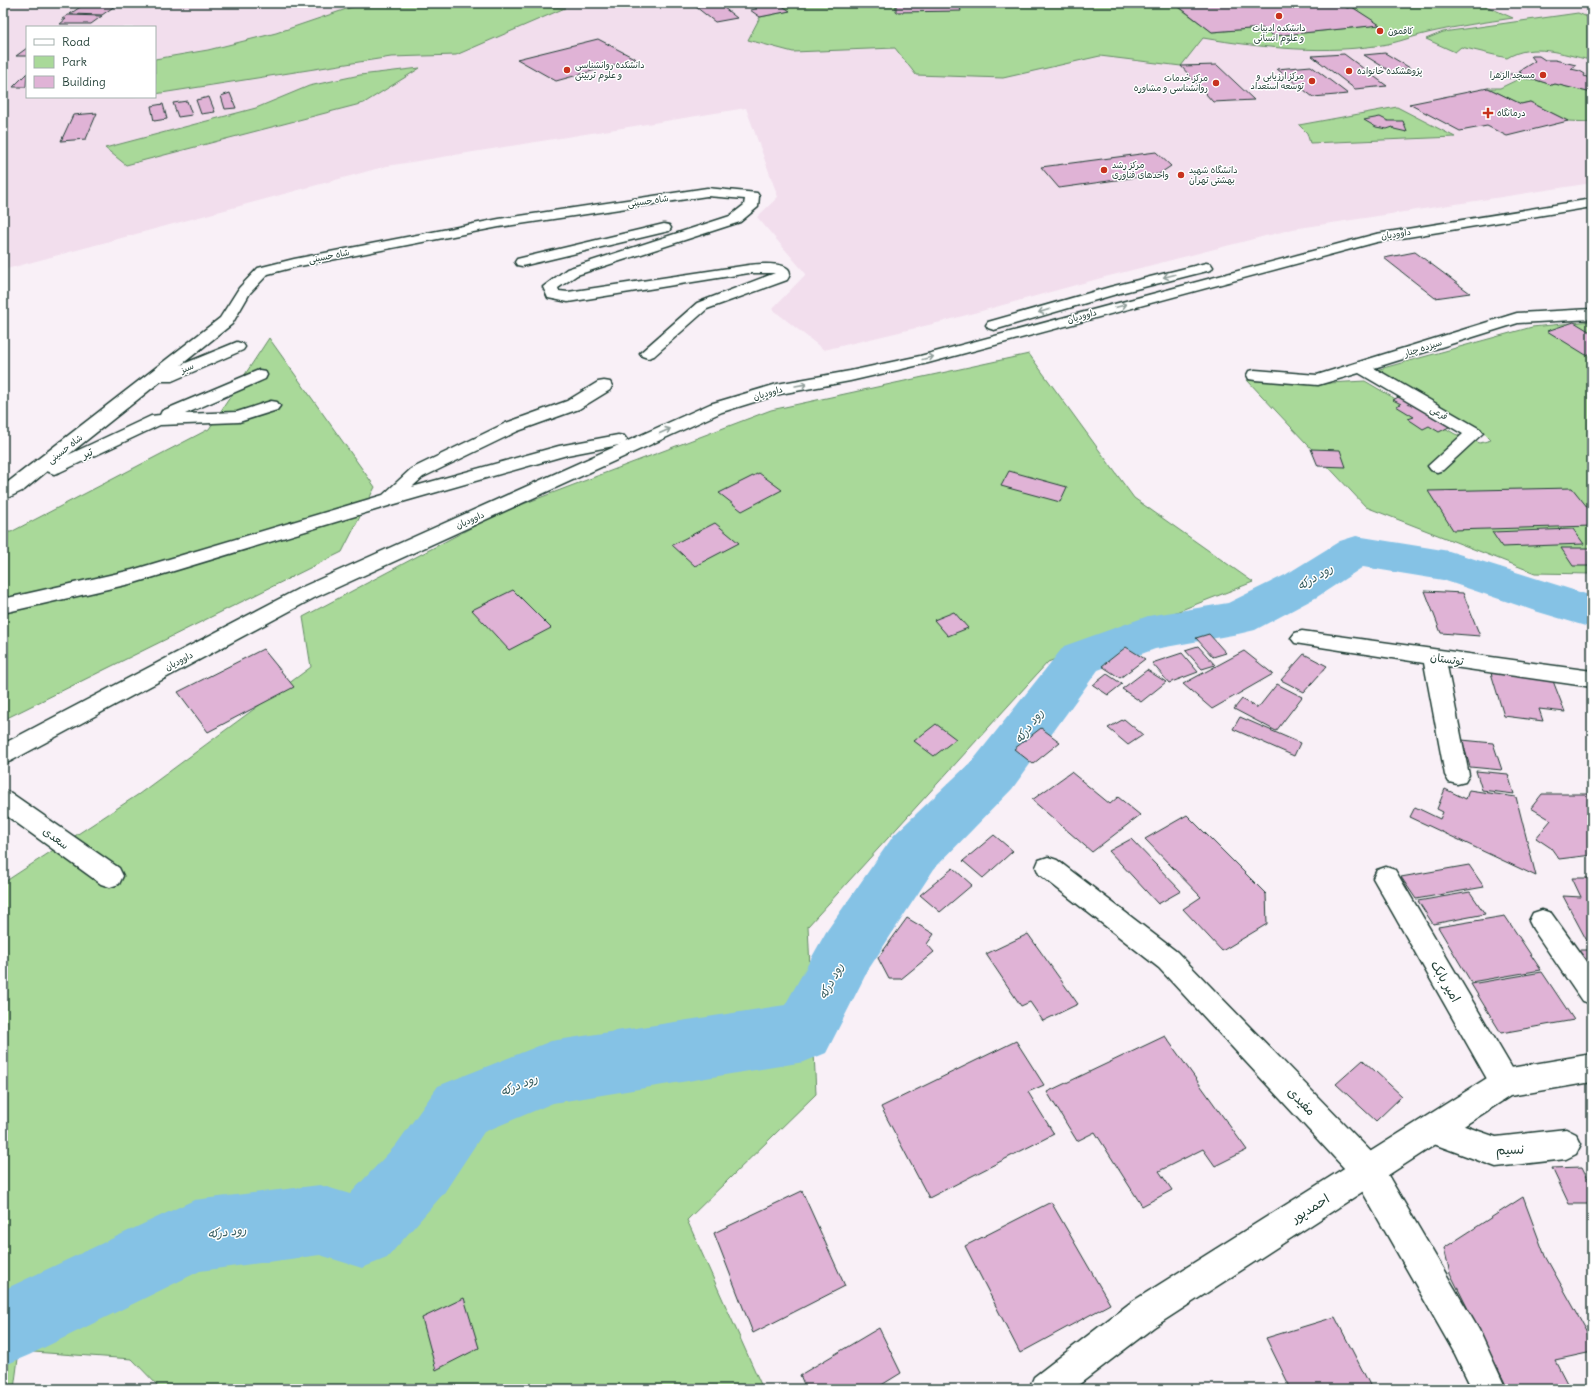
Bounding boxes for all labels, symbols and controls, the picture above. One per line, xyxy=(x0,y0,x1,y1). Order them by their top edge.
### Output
marker: دانشکده ادبیات و علوم انسانی xyxy=(1274,11,1284,21)
place label: دانشکده ادبیات و علوم انسانی xyxy=(1252,22,1306,45)
place label: کافمون xyxy=(1388,25,1414,36)
legend xyxy=(26,26,156,98)
marker: کافمون xyxy=(1375,26,1385,36)
text: Road xyxy=(62,34,90,49)
text: Park xyxy=(62,54,87,69)
place label: دانشکده روانشناسی و علوم تربیتی xyxy=(575,59,645,82)
marker: دانشکده روانشناسی و علوم تربیتی xyxy=(562,65,572,75)
place label: پژوهشکده خانواده xyxy=(1357,65,1423,77)
marker: پژوهشکده خانواده xyxy=(1344,66,1354,76)
place label: مسجد الزهرا xyxy=(1490,69,1535,81)
place label: مرکز ارزیابی و توسعه استعداد xyxy=(1251,70,1304,92)
marker: مسجد الزهرا xyxy=(1538,70,1548,80)
place label: مرکز خدمات روانشناسی و مشاوره xyxy=(1134,72,1208,94)
text: Building xyxy=(62,74,106,89)
marker: مرکز ارزیابی و توسعه استعداد xyxy=(1307,76,1317,86)
marker: مرکز خدمات روانشناسی و مشاوره xyxy=(1211,78,1221,88)
marker: درمانگاه xyxy=(1482,107,1494,119)
place label: درمانگاه xyxy=(1497,107,1526,118)
place label: مرکز رشد واحدهای فناوری xyxy=(1112,159,1169,181)
place label: دانشگاه شهید بهشتی تهران xyxy=(1189,164,1238,186)
marker: مرکز رشد واحدهای فناوری xyxy=(1099,165,1109,175)
marker: دانشگاه شهید بهشتی تهران xyxy=(1176,170,1186,180)
street label: شاه حسینی xyxy=(627,192,669,210)
street label: داوودیان xyxy=(1380,226,1412,241)
street label: شاه حسینی xyxy=(308,246,350,266)
one-way arrow xyxy=(1163,273,1176,281)
one-way arrow xyxy=(1114,301,1127,309)
street label: داوودیان xyxy=(1066,306,1098,325)
one-way arrow xyxy=(1038,308,1051,315)
street label: سیزده چنار xyxy=(1402,336,1444,360)
one-way arrow xyxy=(921,354,934,362)
street label: سبز xyxy=(178,360,196,377)
one-way arrow xyxy=(794,381,807,389)
street label: داوودیان xyxy=(752,383,784,402)
street label: فرعی xyxy=(1428,403,1450,423)
one-way arrow xyxy=(659,427,671,434)
street label: شاه حسینی xyxy=(45,432,85,466)
street label: تیر xyxy=(78,444,96,462)
street label: داوودیان xyxy=(454,508,486,531)
water label: رود درکه xyxy=(1294,560,1336,593)
street label: داوودیان xyxy=(163,649,195,672)
street label: توتستان xyxy=(1429,650,1465,669)
water label: رود درکه xyxy=(1011,705,1047,746)
street label: سعدی xyxy=(40,824,72,852)
street label: امیر بابک xyxy=(1427,957,1464,1005)
water label: رود درکه xyxy=(815,960,846,1001)
water label: رود درکه xyxy=(498,1070,540,1099)
street label: مفیدی xyxy=(1284,1083,1319,1119)
street label: نسیم xyxy=(1496,1141,1525,1160)
street label: احمدپور xyxy=(1287,1190,1333,1227)
water label: رود درکه xyxy=(207,1222,248,1241)

